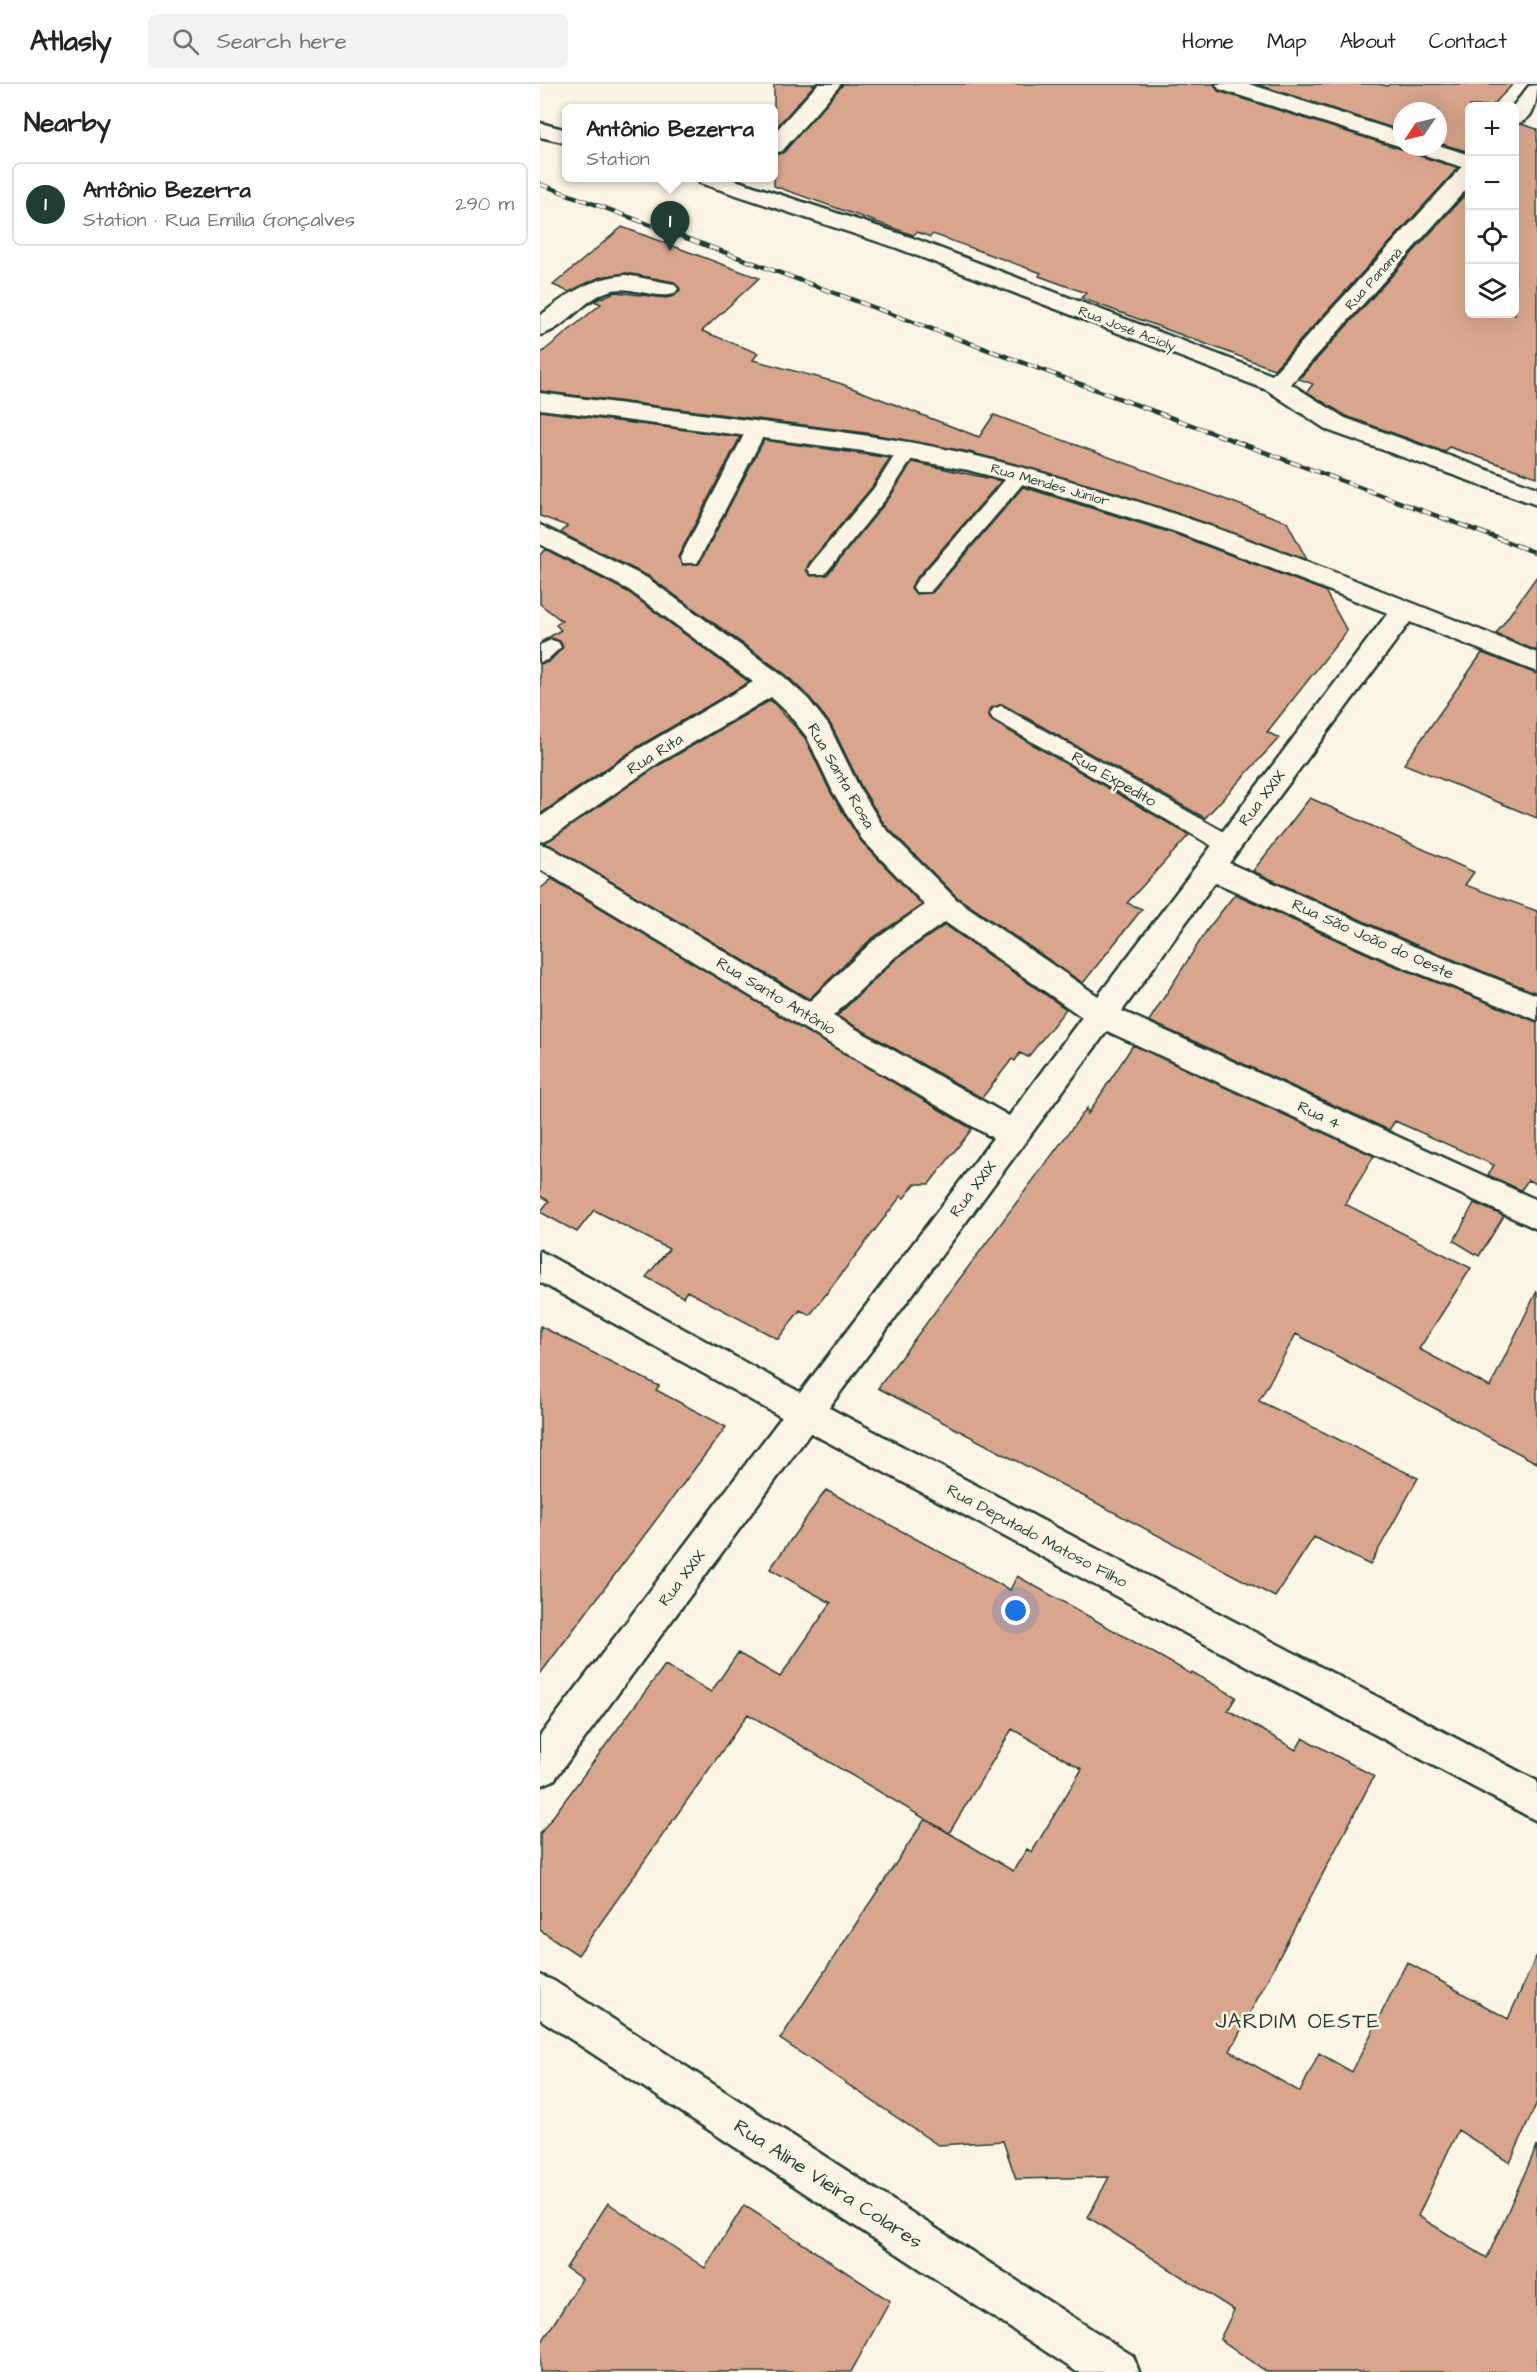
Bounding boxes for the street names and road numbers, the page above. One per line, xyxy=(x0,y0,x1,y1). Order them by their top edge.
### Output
street label: Rua Panamá xyxy=(1340,243,1408,315)
street label: Rua José Acioly xyxy=(1075,301,1179,357)
street label: Rua Mendes Júnior xyxy=(988,458,1112,512)
street label: Rua Santa Rosa xyxy=(802,719,880,833)
street label: Rua Rita xyxy=(623,728,687,780)
street label: Rua Expedito xyxy=(1067,746,1161,812)
street label: Rua XXIX xyxy=(1234,765,1291,831)
street label: Rua São João do Oeste xyxy=(1289,893,1458,985)
street label: Rua Santo Antônio xyxy=(712,952,840,1040)
street label: Rua 4 xyxy=(1294,1096,1344,1135)
street label: Rua XXIX xyxy=(945,1156,1002,1222)
street label: Rua Deputado Matoso Filho xyxy=(943,1479,1131,1593)
street label: Rua XXIX xyxy=(654,1545,711,1611)
street label: Rua Aline Vieira Colares xyxy=(728,2112,928,2256)

